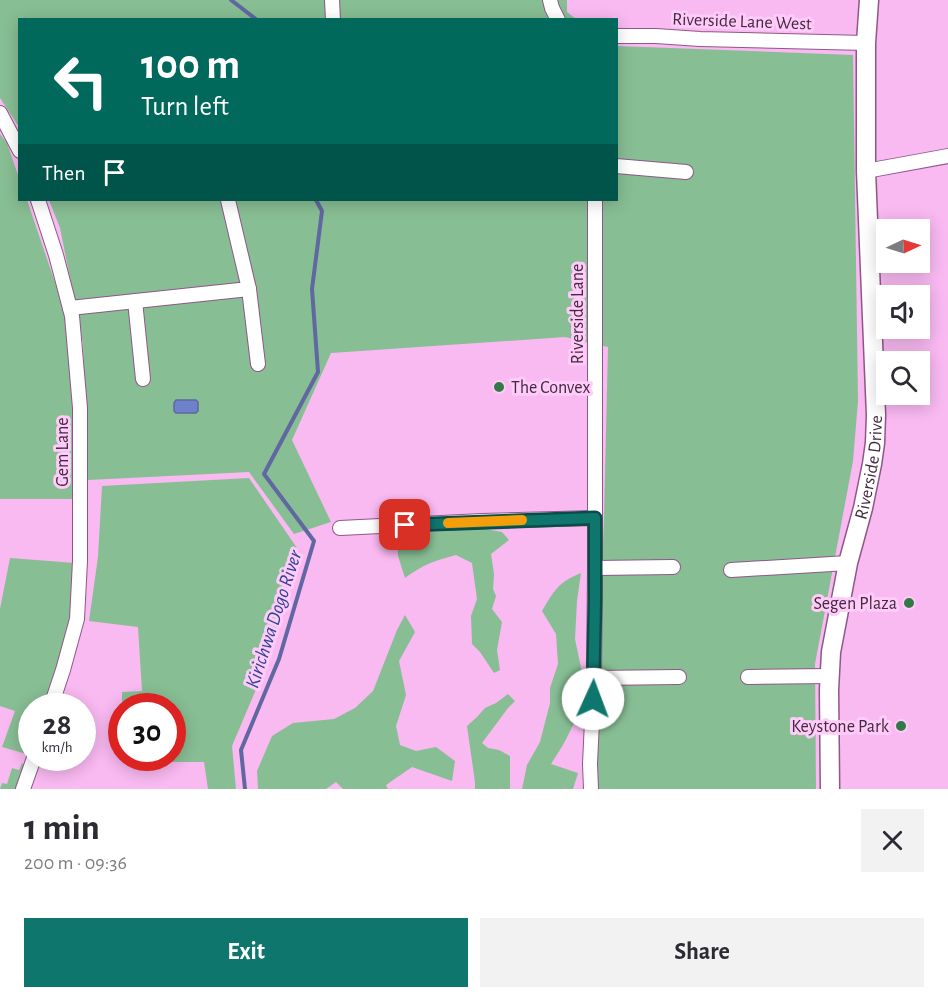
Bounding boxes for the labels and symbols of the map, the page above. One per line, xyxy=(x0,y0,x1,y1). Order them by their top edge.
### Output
street label: Riverside Lane West xyxy=(672,11,812,33)
north arrow xyxy=(876,219,930,273)
street label: Riverside Lane xyxy=(569,264,587,364)
place label: The Convex xyxy=(511,379,591,397)
marker: The Convex xyxy=(492,380,506,394)
street label: Riverside Drive xyxy=(852,415,886,521)
street label: Gem Lane xyxy=(54,417,72,487)
pin xyxy=(379,499,430,550)
water label: Kirichwa Dogo River xyxy=(242,547,306,691)
place label: Segen Plaza xyxy=(814,595,897,613)
marker: Segen Plaza xyxy=(902,596,916,610)
position arrow xyxy=(561,667,625,731)
speed limit sign: 30 xyxy=(108,693,186,771)
place label: Keystone Park xyxy=(791,718,890,736)
marker: Keystone Park xyxy=(894,719,908,733)

